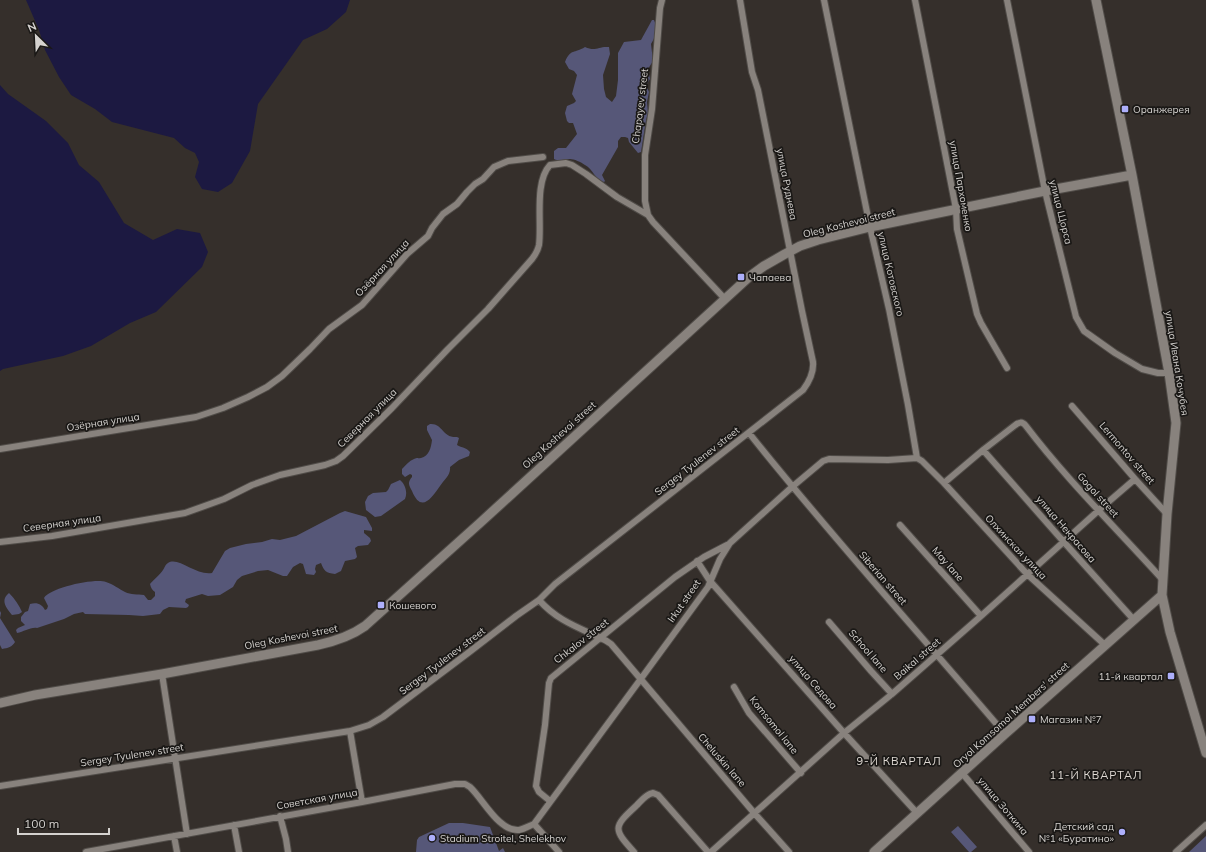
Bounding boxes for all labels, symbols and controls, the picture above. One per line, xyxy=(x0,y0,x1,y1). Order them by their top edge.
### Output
north arrow xyxy=(16,16,56,56)
text: N xyxy=(25,19,39,35)
street label: Chapayev street xyxy=(629,67,651,144)
place label: Оранжерея xyxy=(1133,103,1190,116)
marker: Оранжерея xyxy=(1120,104,1130,114)
street label: улица Пархоменко xyxy=(947,140,975,233)
street label: улица Руднева xyxy=(774,147,800,221)
street label: улица Щорса xyxy=(1047,178,1075,246)
street label: Oleg Koshevoi street xyxy=(802,205,897,241)
street label: улица Котовского xyxy=(875,230,907,318)
street label: Озёрная улица xyxy=(352,237,412,299)
place label: Чапаева xyxy=(749,271,791,284)
marker: Чапаева xyxy=(736,272,746,282)
street label: улица Ивана Кочубея xyxy=(1162,310,1192,416)
street label: Северная улица xyxy=(335,386,399,450)
street label: Oleg Koshevoi street xyxy=(519,398,599,471)
street label: Озёрная улица xyxy=(66,410,140,434)
street label: Lermontov street xyxy=(1096,419,1158,487)
street label: Sergey Tyulenev street xyxy=(652,423,743,498)
street label: Gogol street xyxy=(1074,470,1122,521)
street label: улица Некрасова xyxy=(1033,493,1099,565)
street label: Северная улица xyxy=(22,511,102,535)
street label: Олхинская улица xyxy=(982,512,1050,582)
street label: May lane xyxy=(929,544,967,584)
street label: Siberian street xyxy=(856,548,910,608)
street label: Irkut street xyxy=(664,577,704,625)
place label: Кошевого xyxy=(389,599,437,612)
marker: Кошевого xyxy=(376,600,386,610)
street label: Chkalov street xyxy=(551,615,611,666)
street label: Oleg Koshevoi street xyxy=(243,621,339,652)
street label: Sergey Tyulenev street xyxy=(396,624,488,698)
street label: School lane xyxy=(846,627,890,675)
street label: Baikal street xyxy=(891,635,943,683)
street label: улица Седова xyxy=(786,652,840,712)
street label: Oryol Komsomol Members' street xyxy=(950,659,1072,771)
place label: 11-й квартал xyxy=(1098,670,1163,683)
marker: 11-й квартал xyxy=(1166,671,1176,681)
street label: Komsomol lane xyxy=(747,693,801,757)
place label: Магазин №7 xyxy=(1040,713,1102,726)
marker: Магазин №7 xyxy=(1027,714,1037,724)
street label: Cheluskin lane xyxy=(695,730,749,790)
street label: Sergey Tyulenev street xyxy=(79,740,185,770)
district label: 9-Й КВАРТАЛ xyxy=(856,754,942,768)
district label: 11-Й КВАРТАЛ xyxy=(1050,768,1142,782)
street label: улица Зоткина xyxy=(975,774,1031,838)
street label: Советская улица xyxy=(276,785,358,813)
scale bar xyxy=(18,810,109,836)
text: 100 m xyxy=(24,816,59,831)
place label: Детский сад №1 «Буратино» xyxy=(1039,820,1115,845)
marker: Детский сад №1 «Буратино» xyxy=(1117,827,1127,837)
place label: Stadium Stroitel, Shelekhov xyxy=(440,832,567,845)
marker: Stadium Stroitel, Shelekhov xyxy=(427,833,437,843)

